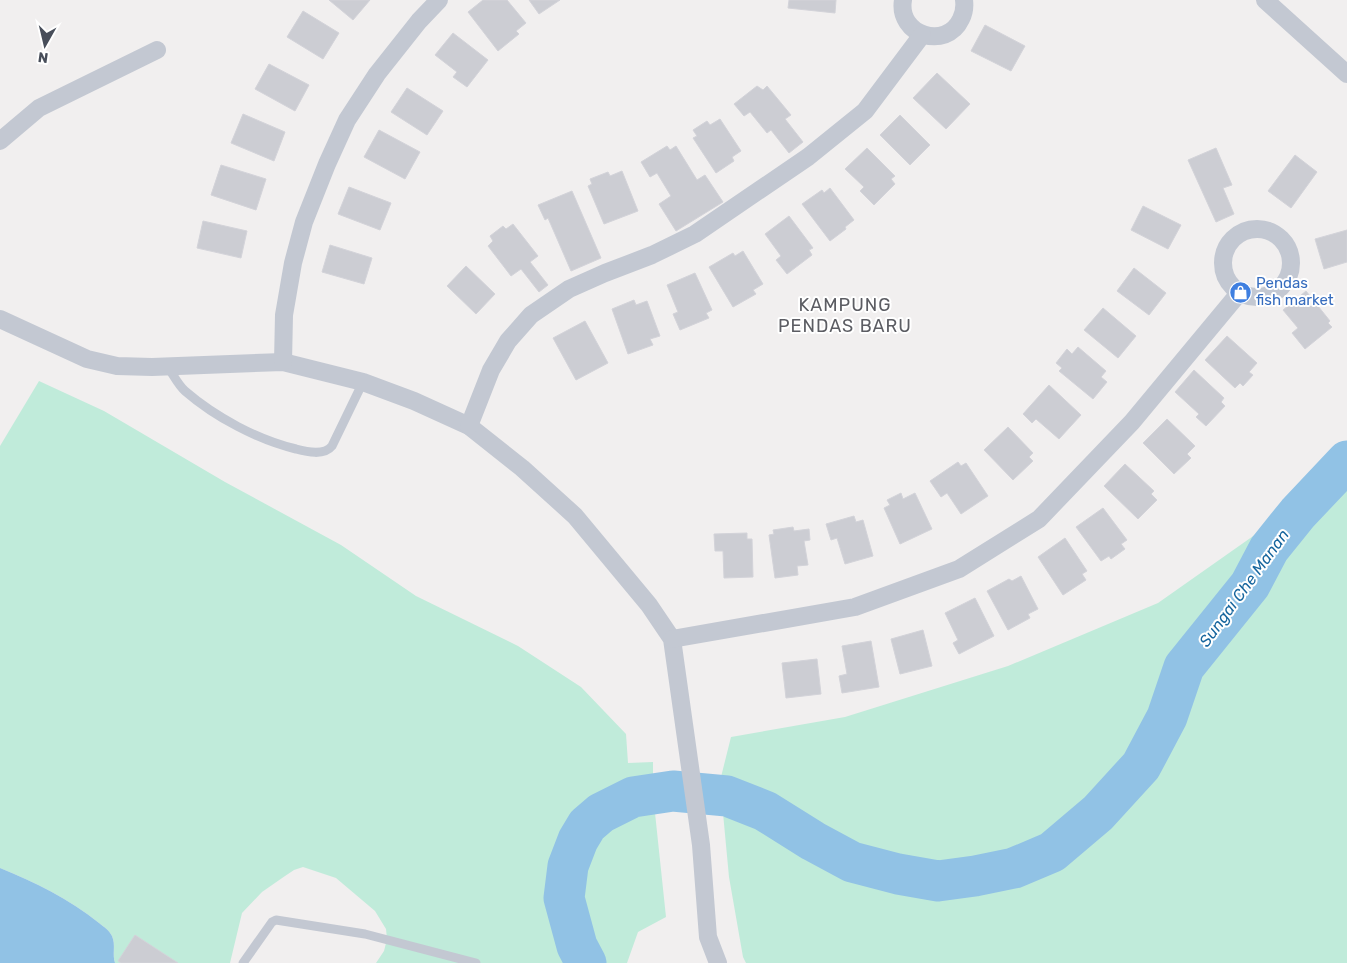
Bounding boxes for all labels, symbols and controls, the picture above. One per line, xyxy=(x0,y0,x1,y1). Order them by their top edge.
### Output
north arrow xyxy=(20,20,70,70)
text: N xyxy=(37,48,49,66)
place label: Pendas fish market xyxy=(1256,274,1334,309)
shop icon: Pendas fish market xyxy=(1228,280,1252,304)
district label: KAMPUNG PENDAS BARU xyxy=(778,294,912,337)
water label: Sungai Che Manan xyxy=(1195,526,1293,650)

